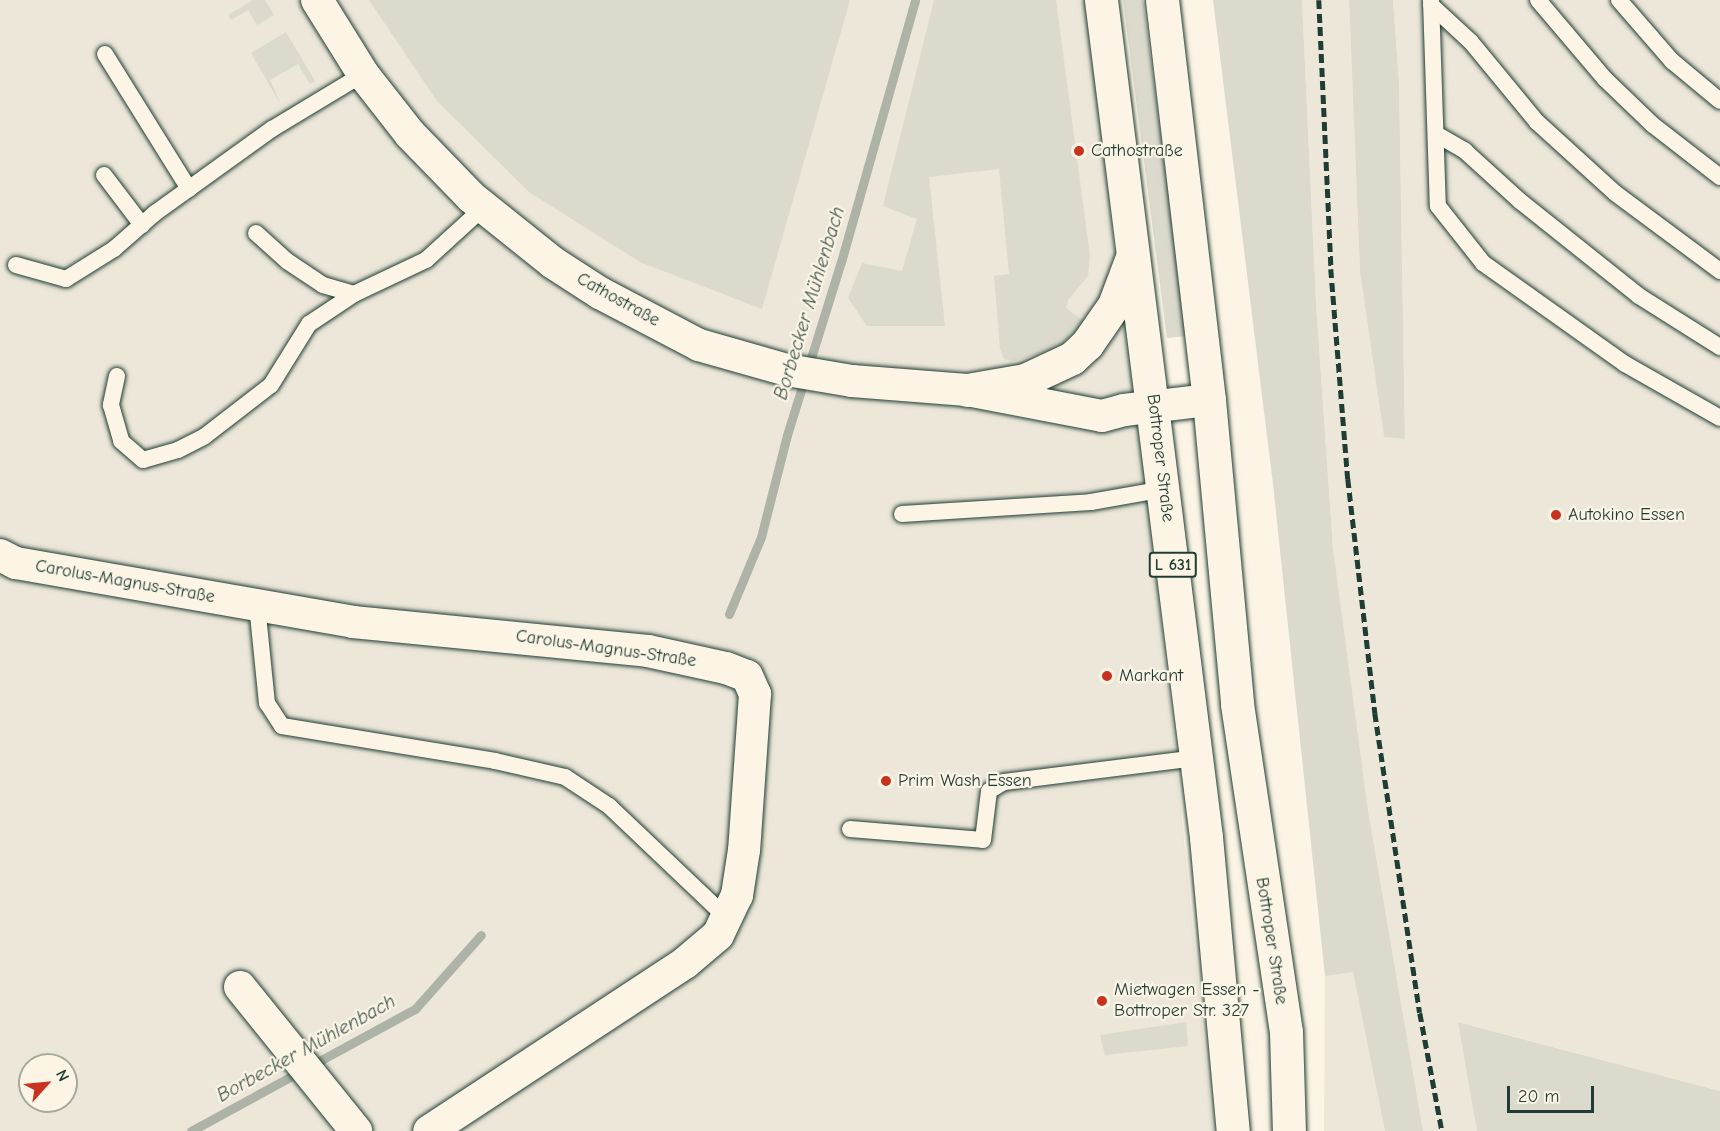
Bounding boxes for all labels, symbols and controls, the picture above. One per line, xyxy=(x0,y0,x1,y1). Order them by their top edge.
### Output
place label: Cathostraße xyxy=(1091,140,1183,162)
marker: Cathostraße xyxy=(1072,144,1086,158)
water label: Borbecker Mühlenbach xyxy=(768,203,850,403)
street label: Cathostraße xyxy=(573,268,663,332)
street label: Bottroper Straße xyxy=(1141,393,1179,523)
place label: Autokino Essen xyxy=(1568,504,1685,526)
marker: Autokino Essen xyxy=(1549,508,1563,522)
road number: L 631 xyxy=(1148,552,1198,578)
street label: Carolus-Magnus-Straße xyxy=(33,556,217,608)
street label: Carolus-Magnus-Straße xyxy=(514,626,698,672)
place label: Markant xyxy=(1119,665,1183,687)
marker: Markant xyxy=(1100,669,1114,683)
place label: Prim Wash Essen xyxy=(898,770,1032,792)
marker: Prim Wash Essen xyxy=(879,774,893,788)
street label: Bottroper Straße xyxy=(1250,876,1292,1006)
place label: Mietwagen Essen - Bottroper Str. 327 xyxy=(1114,980,1260,1022)
water label: Borbecker Mühlenbach xyxy=(212,989,400,1107)
marker: Mietwagen Essen - Bottroper Str. 327 xyxy=(1095,994,1109,1008)
north arrow xyxy=(18,1053,78,1113)
text: N xyxy=(52,1067,73,1084)
scale bar xyxy=(1510,1074,1597,1112)
text: 20 m xyxy=(1518,1086,1559,1107)

